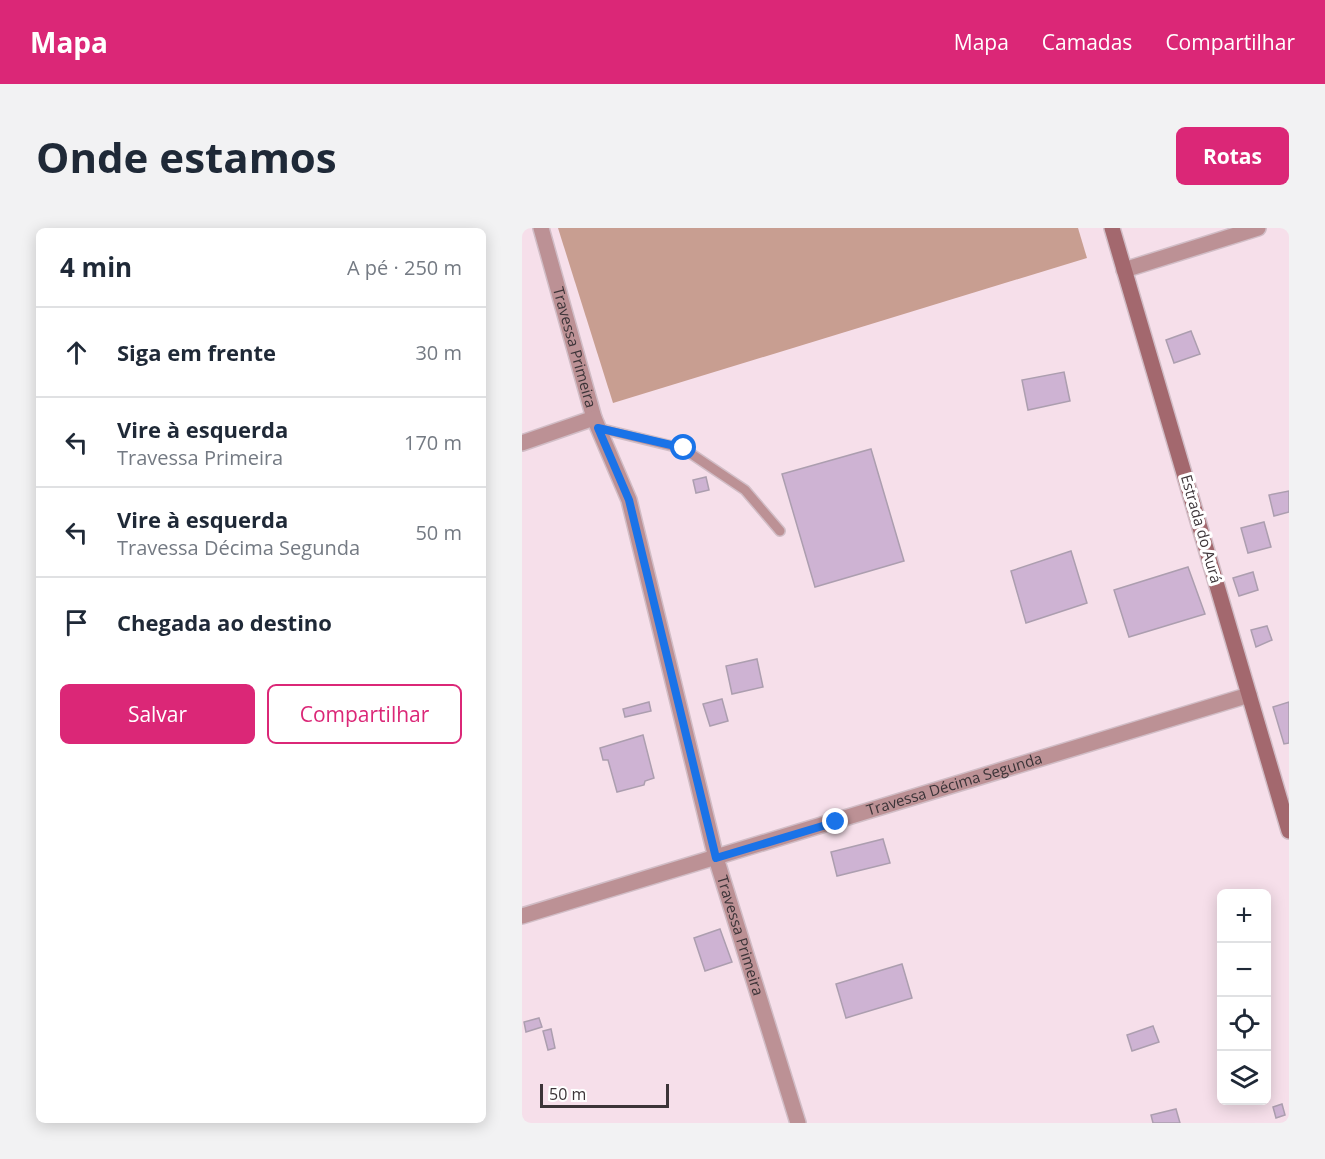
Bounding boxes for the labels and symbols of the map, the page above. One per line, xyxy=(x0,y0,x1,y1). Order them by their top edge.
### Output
street label: Travessa Primeira xyxy=(549,284,602,410)
route start xyxy=(670,434,696,460)
street label: Estrada do Aurá xyxy=(1177,472,1227,585)
street label: Travessa Décima Segunda xyxy=(864,747,1044,820)
route end xyxy=(822,808,848,834)
street label: Travessa Primeira xyxy=(713,873,769,998)
scale bar xyxy=(540,1081,669,1108)

